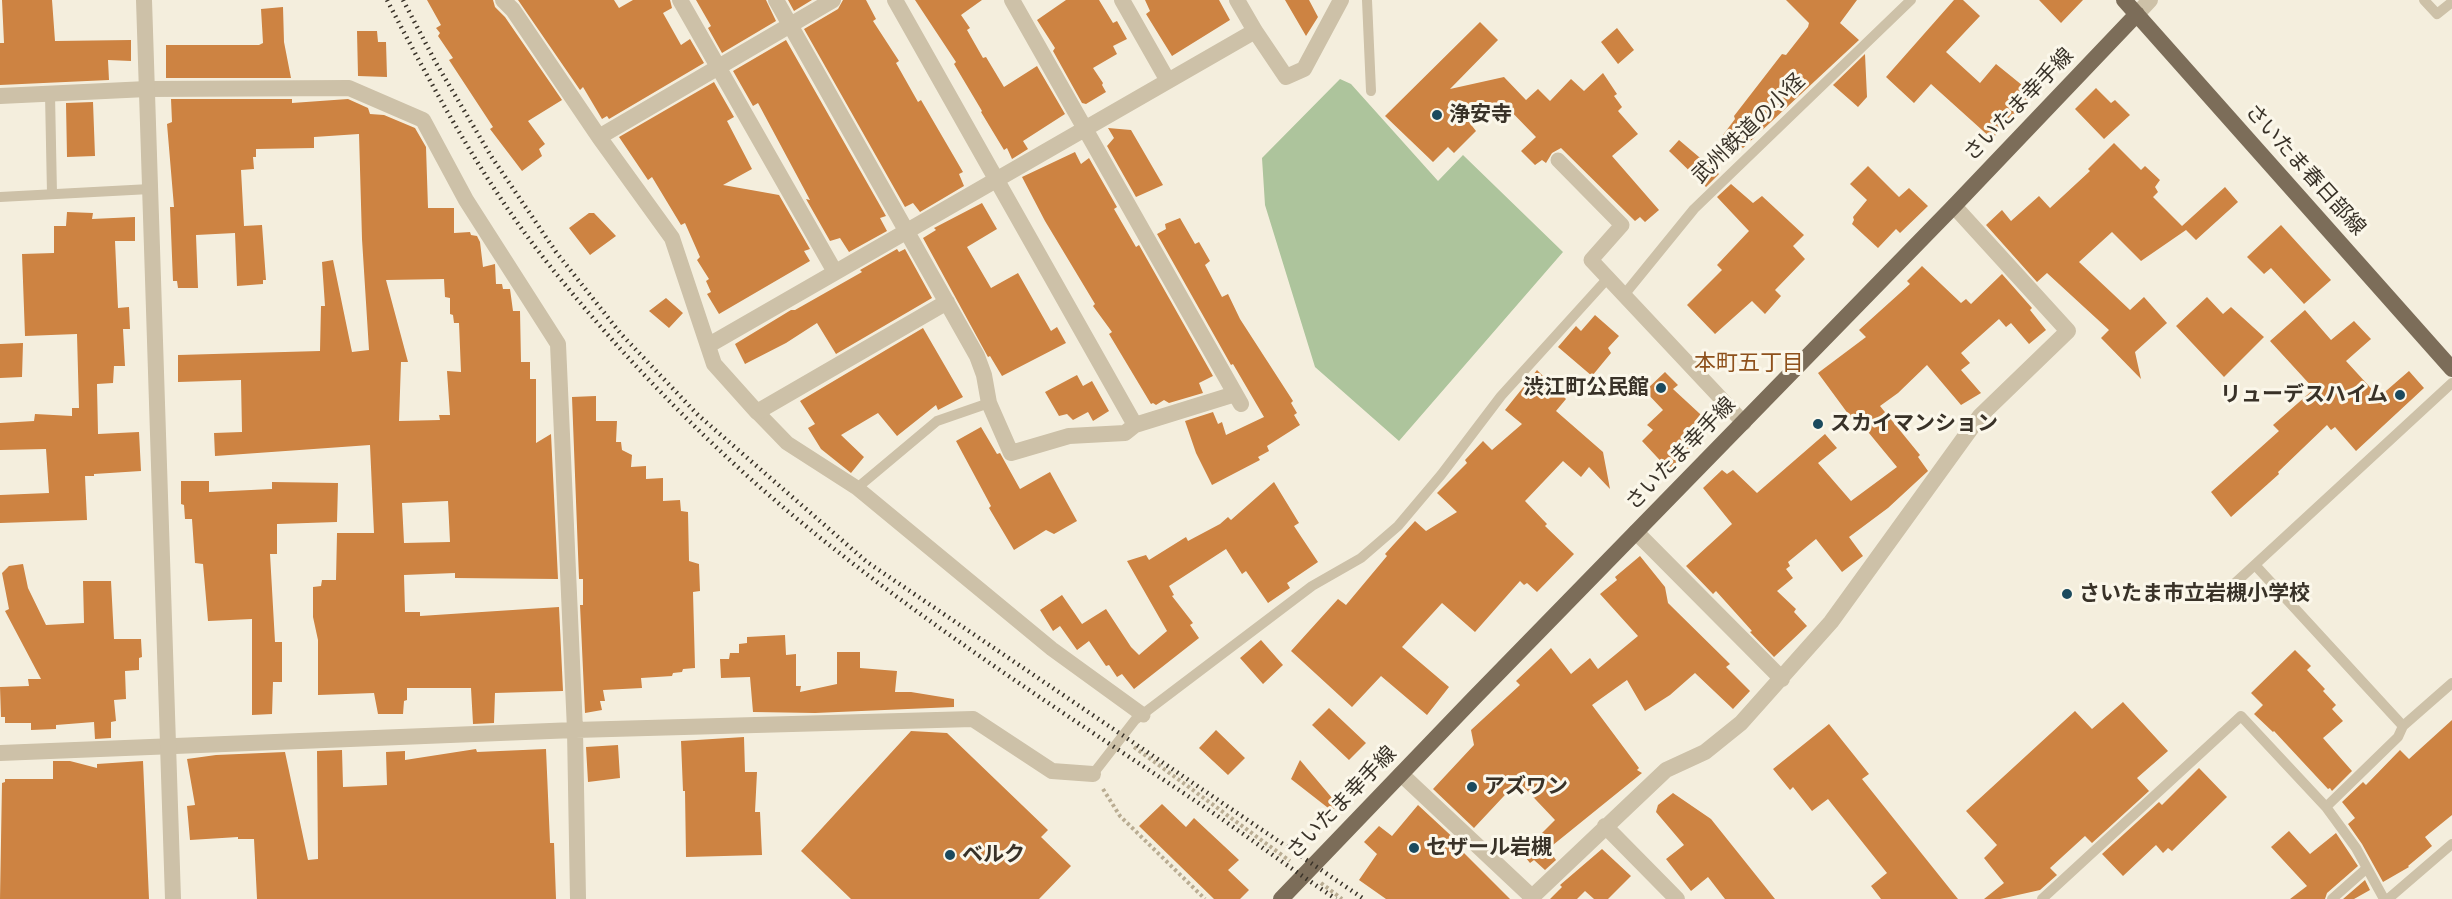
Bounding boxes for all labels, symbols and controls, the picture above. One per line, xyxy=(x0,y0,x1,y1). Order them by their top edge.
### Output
street label: さいたま幸手線 xyxy=(1959,43,2079,167)
street label: 武州鉄道の小径 xyxy=(1687,69,1811,189)
street label: さいたま春日部線 xyxy=(2239,99,2371,241)
place label: 浄安寺 xyxy=(1449,102,1512,128)
marker: 浄安寺 xyxy=(1430,108,1444,122)
district label: 本町五丁目 xyxy=(1694,351,1804,377)
place label: 渋江町公民館 xyxy=(1523,375,1649,401)
marker: 渋江町公民館 xyxy=(1654,381,1668,395)
place label: リューデスハイム xyxy=(2220,382,2388,408)
marker: リューデスハイム xyxy=(2393,388,2407,402)
street label: さいたま幸手線 xyxy=(1621,392,1741,516)
place label: スカイマンション xyxy=(1830,411,1998,437)
marker: スカイマンション xyxy=(1811,417,1825,431)
place label: さいたま市立岩槻小学校 xyxy=(2079,581,2310,607)
marker: さいたま市立岩槻小学校 xyxy=(2060,587,2074,601)
street label: さいたま幸手線 xyxy=(1282,741,1402,865)
place label: アズワン xyxy=(1484,774,1568,800)
marker: アズワン xyxy=(1465,780,1479,794)
place label: セザール岩槻 xyxy=(1426,835,1552,861)
marker: セザール岩槻 xyxy=(1407,841,1421,855)
place label: ベルク xyxy=(962,842,1025,868)
marker: ベルク xyxy=(943,848,957,862)

